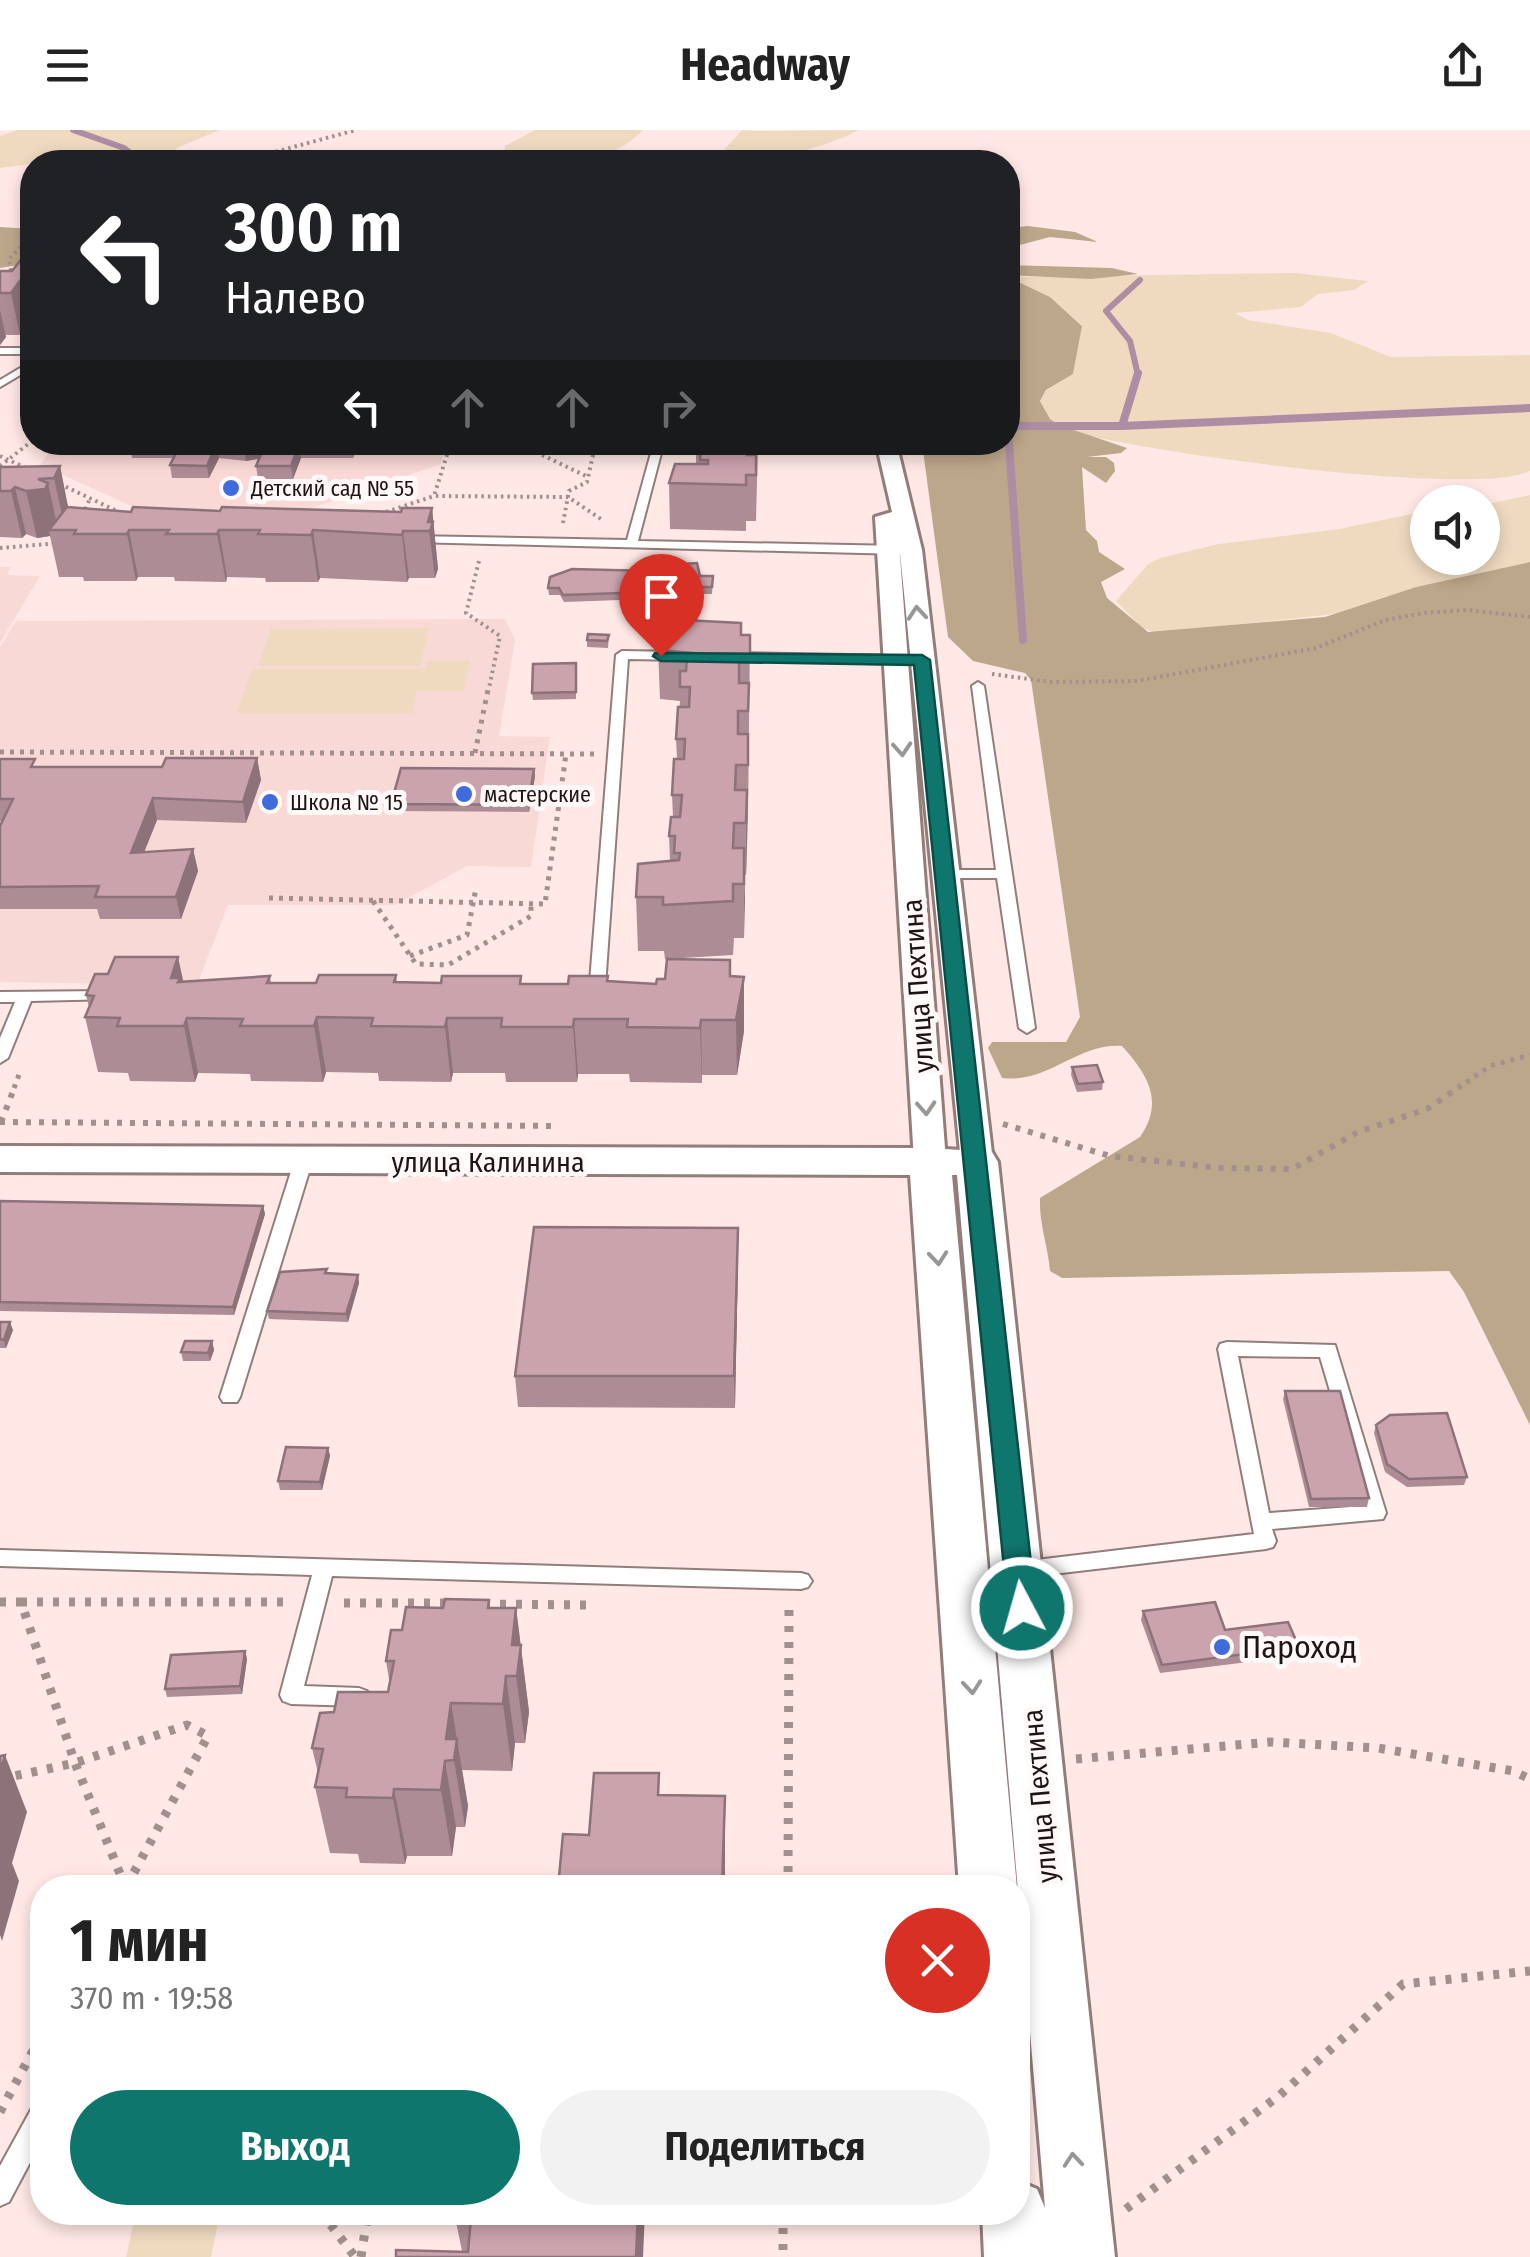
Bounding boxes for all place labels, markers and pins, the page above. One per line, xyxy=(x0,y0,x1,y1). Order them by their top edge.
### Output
place label: Детский сад № 55 xyxy=(250,475,414,502)
marker: Детский сад № 55 xyxy=(220,477,242,499)
pin xyxy=(619,554,704,657)
place label: мастерские xyxy=(484,781,591,808)
marker: мастерские xyxy=(453,783,475,805)
place label: Школа № 15 xyxy=(290,789,403,816)
marker: Школа № 15 xyxy=(259,791,281,813)
place label: Пароход xyxy=(1242,1628,1357,1666)
marker: Пароход xyxy=(1211,1636,1233,1658)

